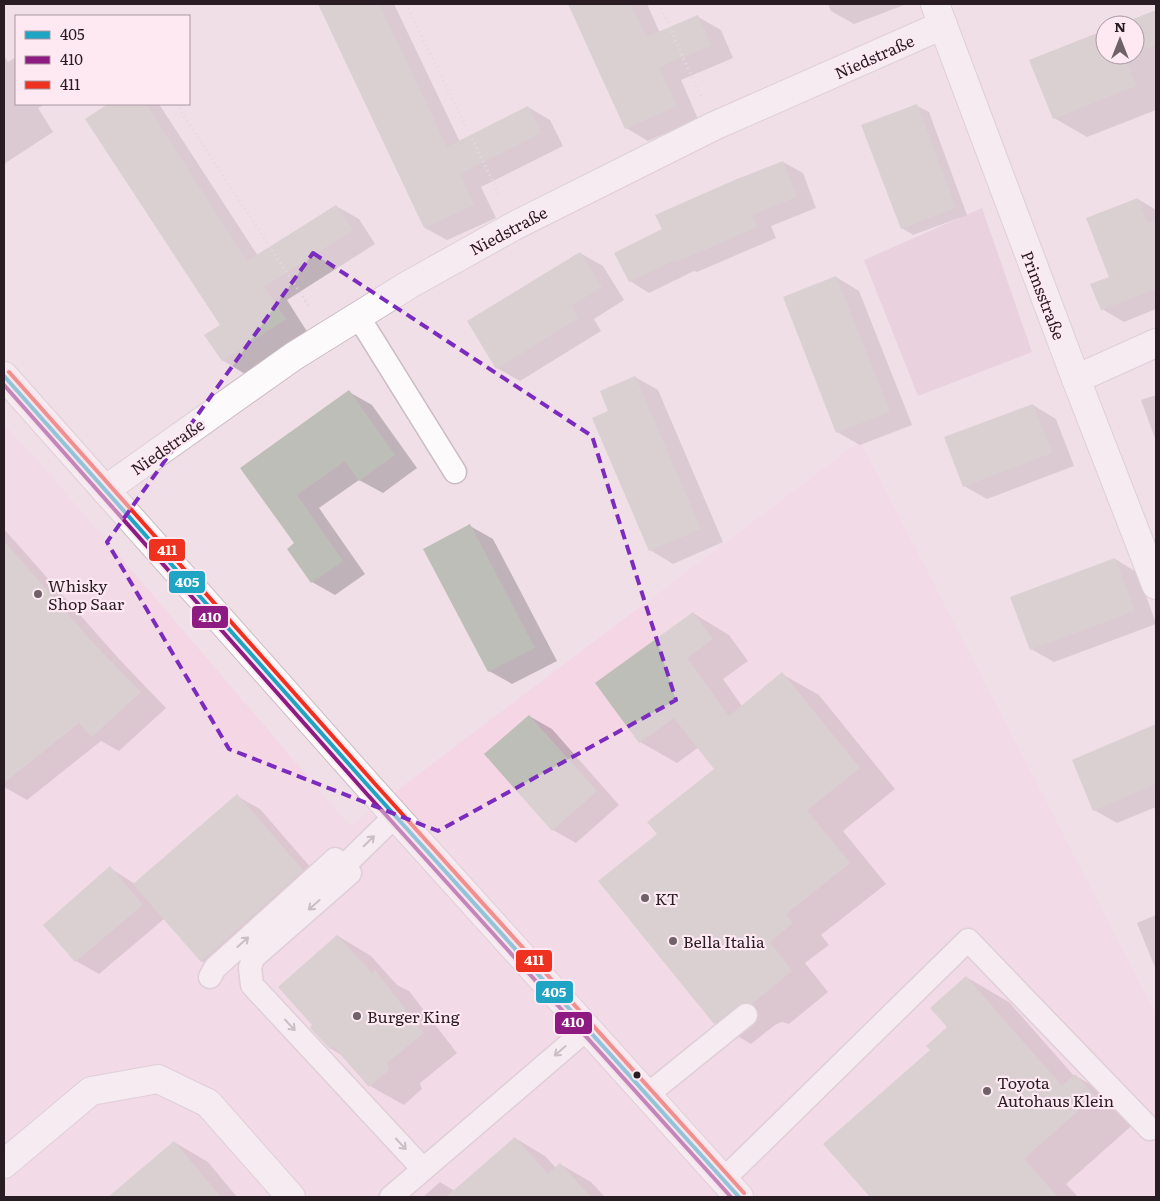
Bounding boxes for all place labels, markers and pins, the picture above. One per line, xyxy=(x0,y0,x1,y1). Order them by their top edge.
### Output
place label: Whisky Shop Saar xyxy=(48,573,125,615)
marker: Whisky Shop Saar xyxy=(32,588,44,600)
place label: KT xyxy=(655,886,679,910)
marker: KT xyxy=(639,892,651,904)
place label: Bella Italia xyxy=(683,929,765,953)
marker: Bella Italia xyxy=(667,935,679,947)
place label: Burger King xyxy=(367,1004,460,1028)
marker: Burger King xyxy=(351,1010,363,1022)
unlabelled marker xyxy=(632,1070,642,1080)
place label: Toyota Autohaus Klein xyxy=(997,1070,1115,1112)
marker: Toyota Autohaus Klein xyxy=(981,1085,993,1097)

